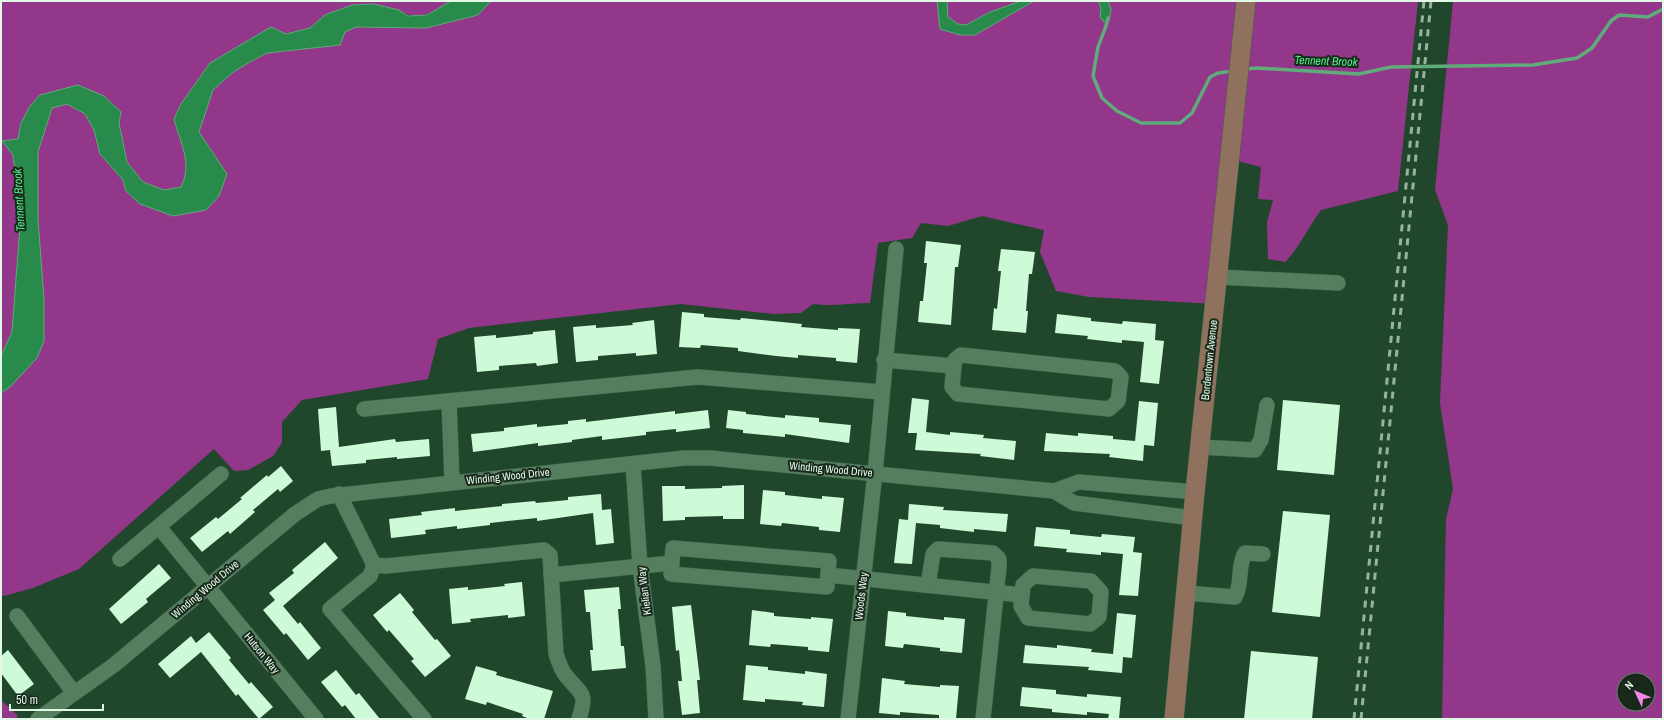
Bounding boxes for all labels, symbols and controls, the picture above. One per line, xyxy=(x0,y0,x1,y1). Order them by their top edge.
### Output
water label: Tennent Brook xyxy=(1294,52,1359,70)
water label: Tennent Brook xyxy=(9,167,29,232)
street label: Bordentown Avenue xyxy=(1198,319,1220,401)
street label: Winding Wood Drive xyxy=(789,458,873,480)
street label: Winding Wood Drive xyxy=(466,465,550,487)
street label: Winding Wood Drive xyxy=(168,557,242,621)
street label: Kielian Way xyxy=(634,566,654,616)
street label: Woods Way xyxy=(852,571,871,621)
street label: Hutson Way xyxy=(241,630,283,677)
north arrow xyxy=(1616,672,1656,712)
text: N xyxy=(1622,678,1636,692)
scale bar xyxy=(10,686,103,712)
text: 50 m xyxy=(16,692,38,708)

